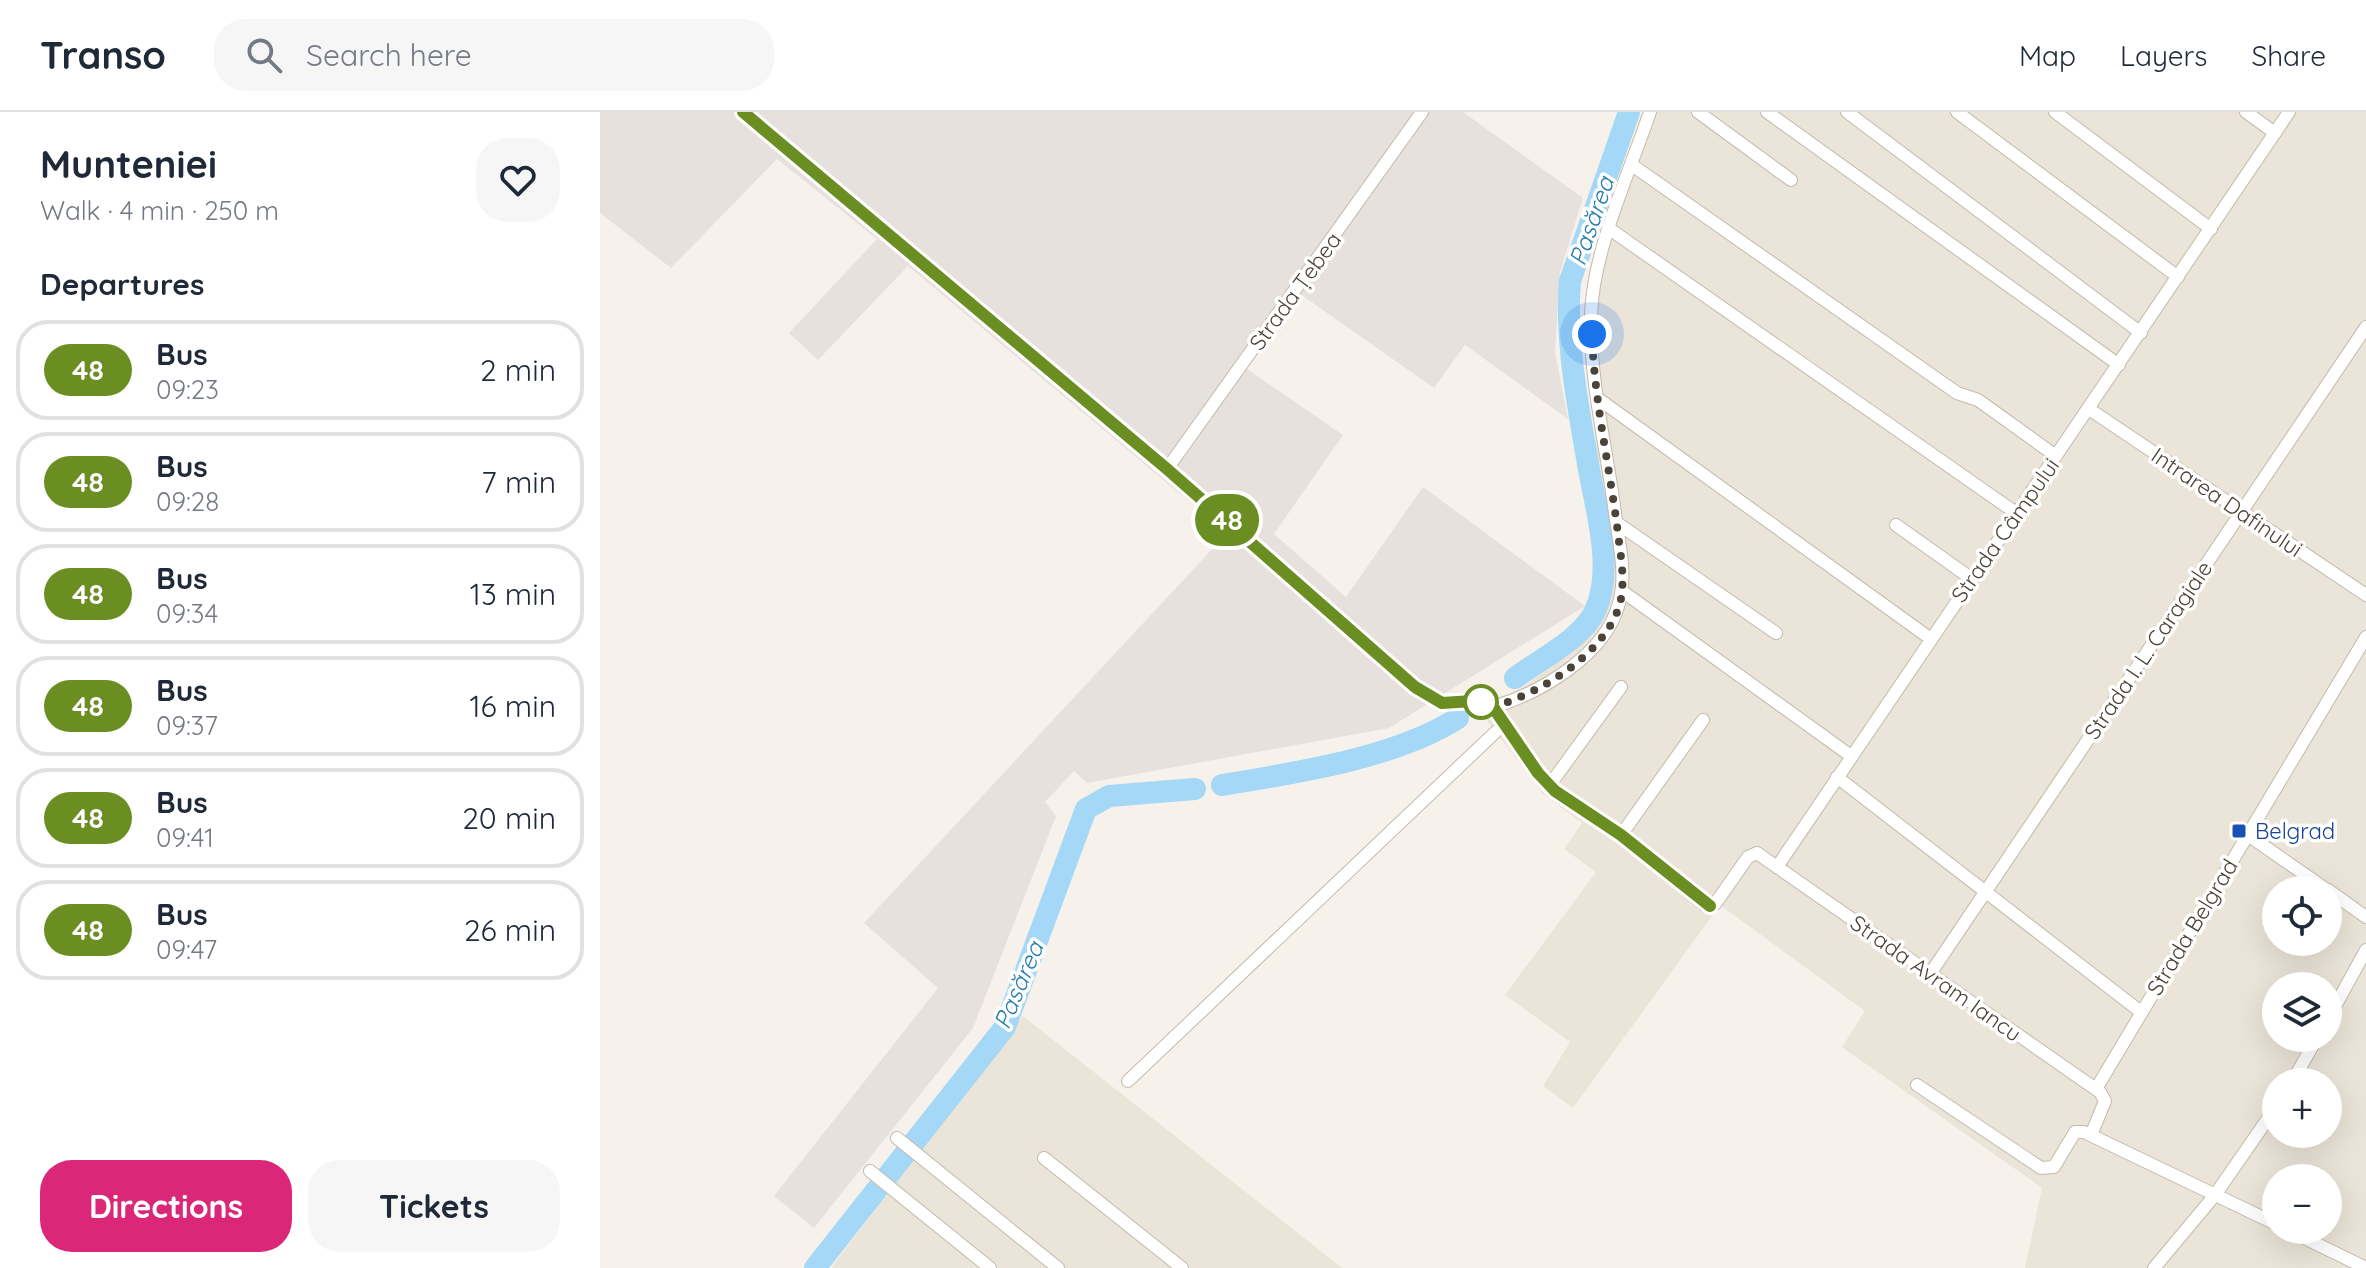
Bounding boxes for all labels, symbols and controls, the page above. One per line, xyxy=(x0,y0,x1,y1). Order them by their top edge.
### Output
search box xyxy=(214,19,774,91)
text: Transo xyxy=(40,31,166,79)
icon: search xyxy=(242,33,286,77)
text: Search here xyxy=(306,36,472,74)
text: Map xyxy=(2019,38,2076,73)
text: Layers xyxy=(2120,38,2207,73)
text: Share xyxy=(2251,38,2326,73)
button: heart xyxy=(476,138,560,222)
text: Munteniei xyxy=(40,140,217,188)
water label: Pasărea xyxy=(1562,171,1621,269)
text: Walk · 4 min · 250 m xyxy=(40,194,279,227)
street label: Strada Țebea xyxy=(1243,227,1347,355)
text: Departures xyxy=(40,265,205,303)
your location xyxy=(1572,314,1612,354)
text: Bus xyxy=(156,335,208,373)
text: 2 min xyxy=(480,351,556,389)
text: 48 xyxy=(72,352,104,387)
text: 09:23 xyxy=(156,373,219,406)
street label: Intrarea Dafinului xyxy=(2146,441,2308,563)
text: Bus xyxy=(156,447,208,485)
street label: Strada Câmpului xyxy=(1945,452,2065,608)
text: 7 min xyxy=(481,463,556,501)
text: 48 xyxy=(72,464,104,499)
text: 09:28 xyxy=(156,485,219,518)
line badge: 48 xyxy=(1191,494,1263,546)
text: 48 xyxy=(1211,502,1243,537)
street label: Strada I. L. Caragiale xyxy=(2078,555,2218,745)
text: Bus xyxy=(156,559,208,597)
text: 13 min xyxy=(470,575,556,613)
text: 48 xyxy=(72,576,104,611)
text: 09:34 xyxy=(156,597,218,630)
text: Bus xyxy=(156,671,208,709)
unlabelled marker xyxy=(1464,685,1498,719)
text: 16 min xyxy=(469,687,556,725)
text: 48 xyxy=(72,688,104,723)
text: 09:37 xyxy=(156,709,218,742)
text: Bus xyxy=(156,783,208,821)
text: 20 min xyxy=(462,799,556,837)
text: 48 xyxy=(72,800,104,835)
place label: Belgrad xyxy=(2255,817,2335,845)
text: 09:41 xyxy=(156,821,214,854)
marker: Belgrad xyxy=(2230,822,2248,840)
street label: Strada Belgrad xyxy=(2140,854,2244,1000)
map controls xyxy=(2262,876,2342,1244)
button: locate xyxy=(2262,876,2342,956)
text: Bus xyxy=(156,895,208,933)
street label: Strada Avram Iancu xyxy=(1845,908,2027,1048)
text: 26 min xyxy=(464,911,556,949)
text: 48 xyxy=(72,912,104,947)
text: 09:47 xyxy=(156,933,217,966)
water label: Pasărea xyxy=(986,936,1050,1033)
button: layers xyxy=(2262,972,2342,1052)
button: + xyxy=(2262,1068,2342,1148)
button: Directions xyxy=(40,1160,292,1252)
button: Tickets xyxy=(308,1160,560,1252)
button: − xyxy=(2262,1164,2342,1244)

